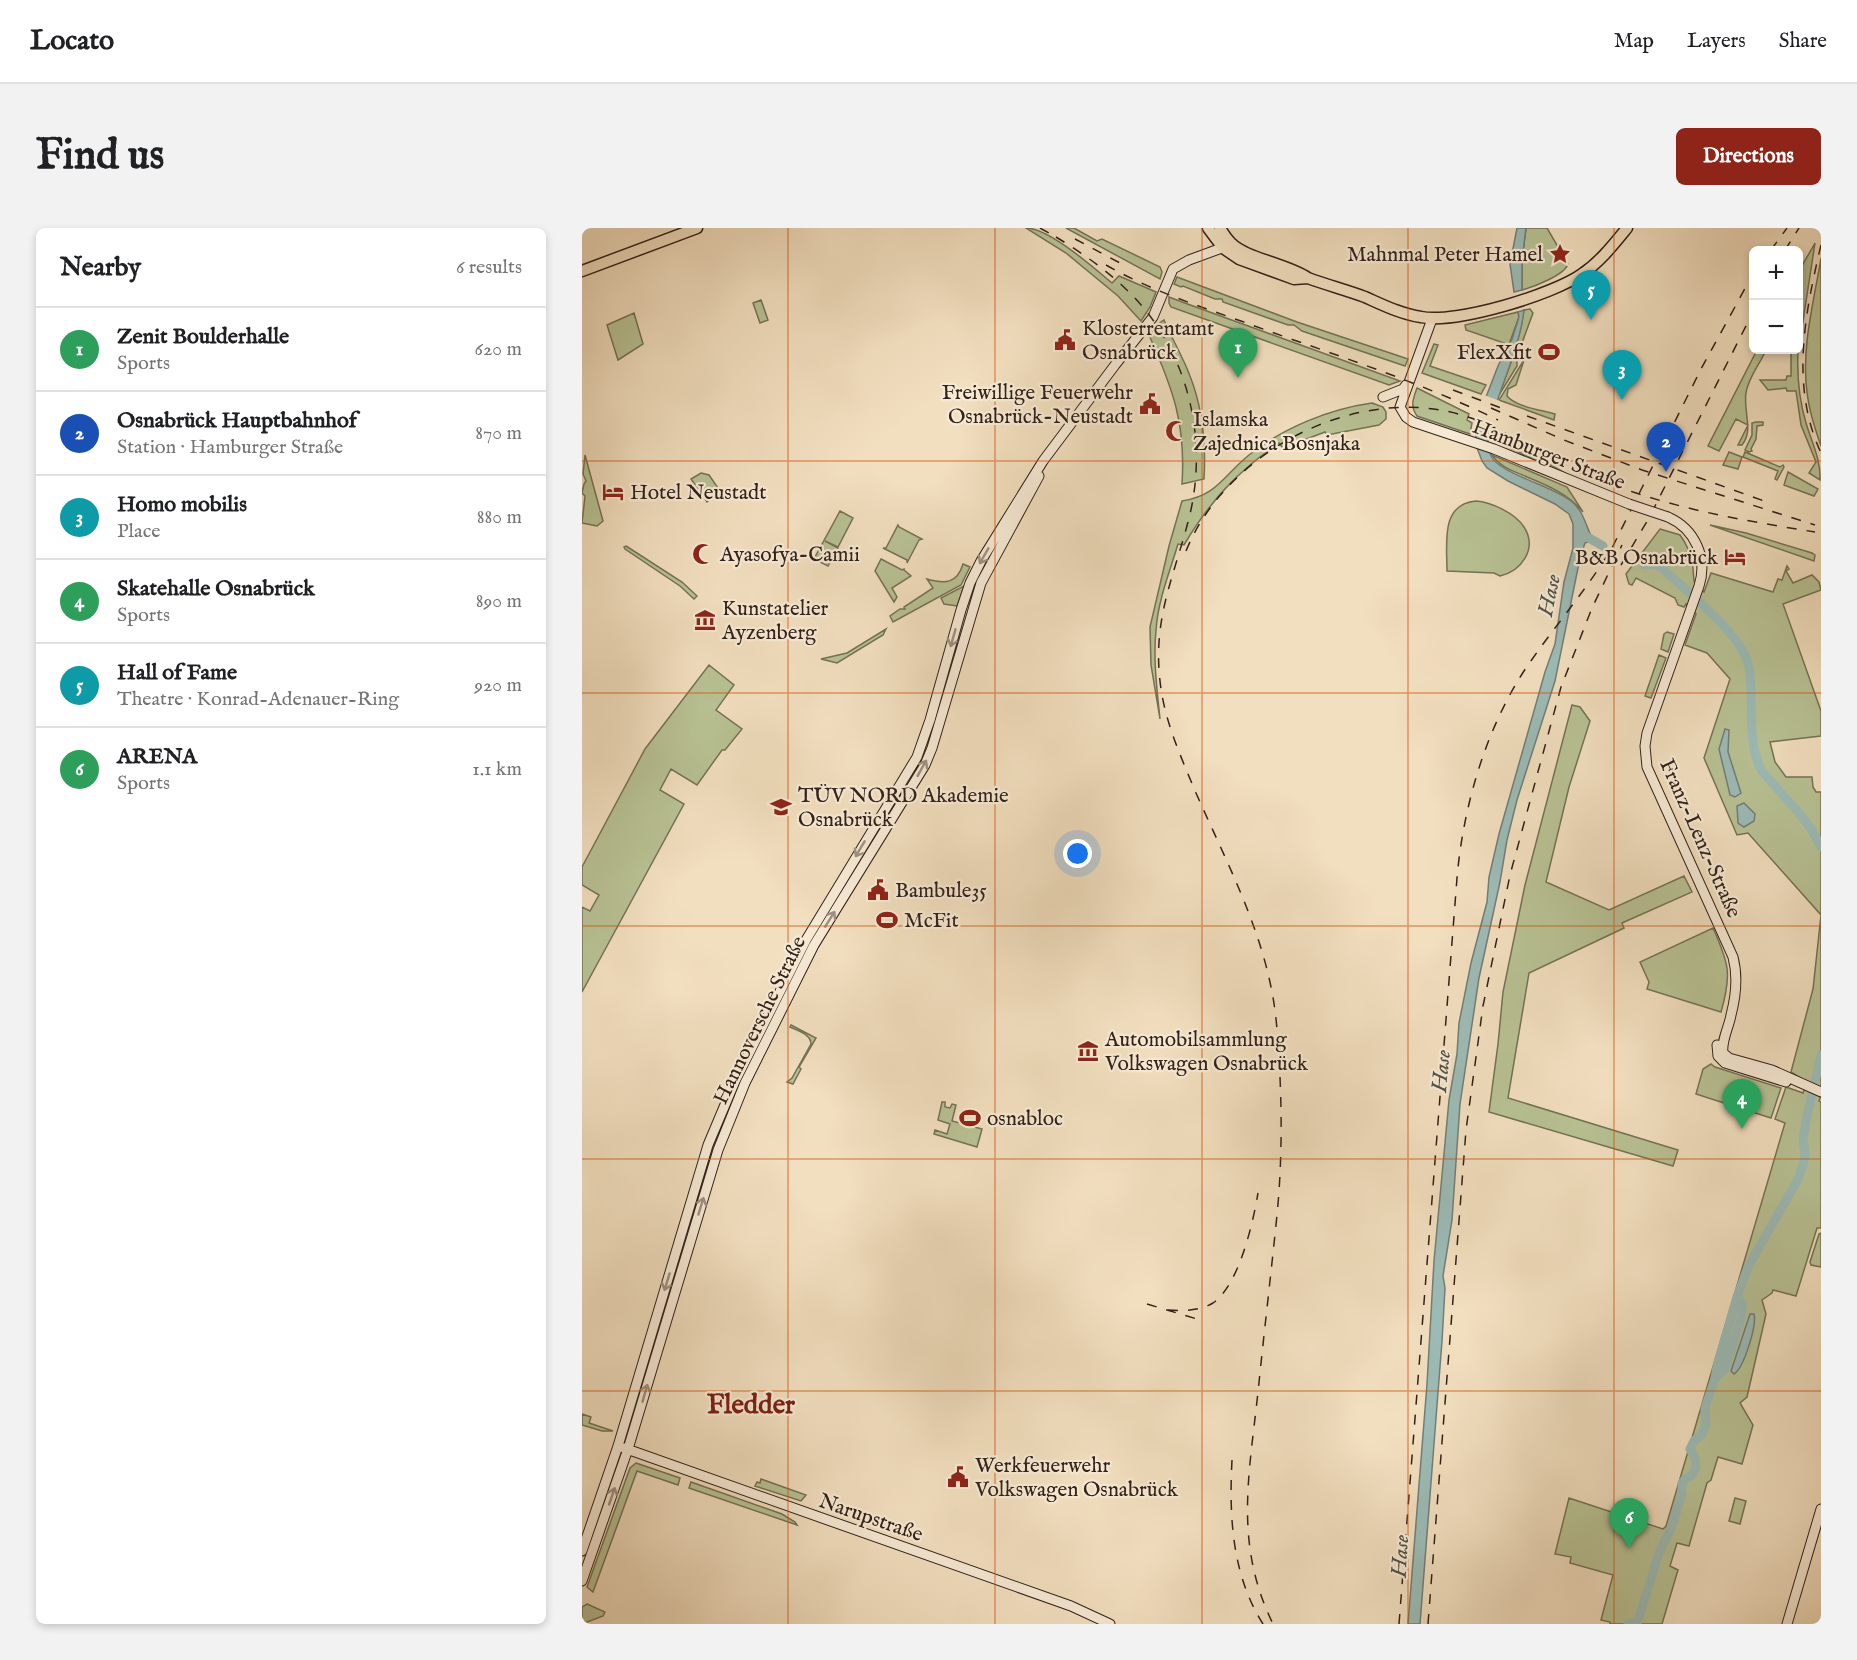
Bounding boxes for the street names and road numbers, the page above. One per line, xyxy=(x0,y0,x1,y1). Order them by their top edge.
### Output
street label: Hamburger Straße xyxy=(1468,414,1629,497)
street label: Franz-Lenz-Straße xyxy=(1652,755,1747,923)
street label: Hannoversche Straße xyxy=(708,932,813,1109)
street label: Narupstraße xyxy=(815,1488,927,1549)

